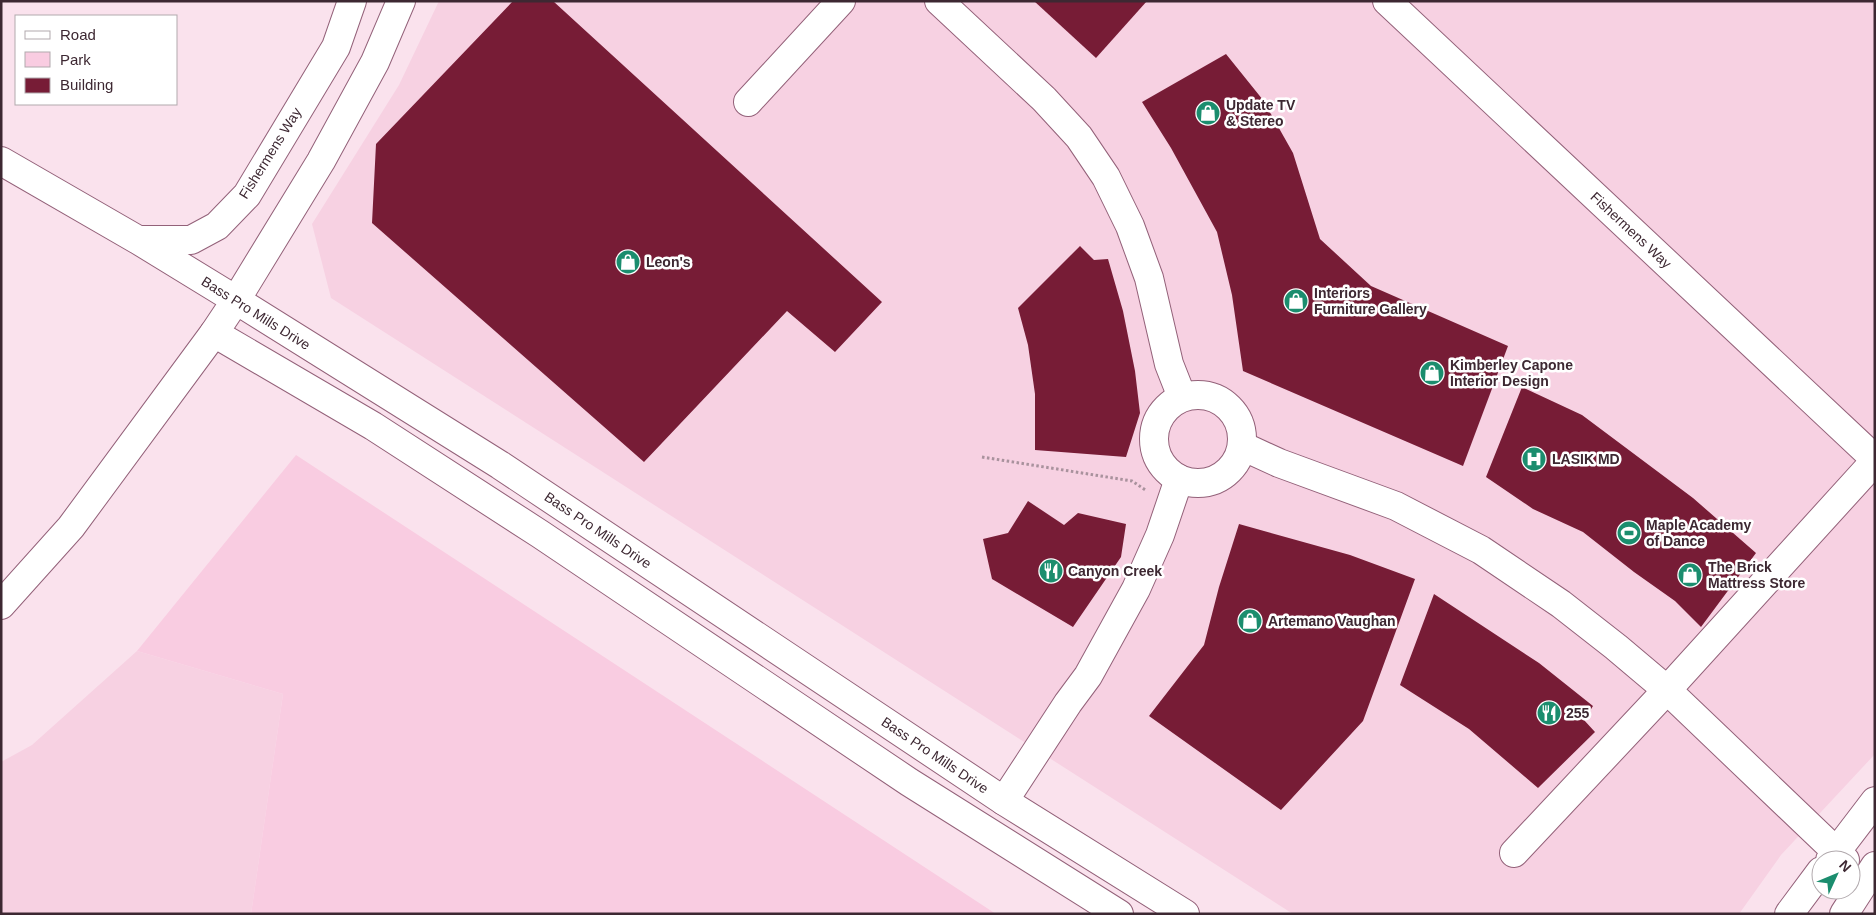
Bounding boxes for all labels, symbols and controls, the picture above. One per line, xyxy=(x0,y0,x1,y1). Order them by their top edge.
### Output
legend xyxy=(15,15,178,105)
text: Road xyxy=(60,26,96,43)
text: Park xyxy=(60,51,91,68)
text: Building xyxy=(60,76,113,93)
place label: Update TV & Stereo xyxy=(1226,97,1296,129)
shop icon: Update TV & Stereo xyxy=(1195,100,1221,126)
street label: Fishermens Way xyxy=(236,104,304,202)
street label: Fishermens Way xyxy=(1587,189,1675,271)
shop icon: Leon's xyxy=(615,249,641,275)
place label: Leon's xyxy=(646,254,691,270)
street label: Bass Pro Mills Drive xyxy=(199,273,314,353)
place label: Interiors Furniture Gallery xyxy=(1314,285,1427,317)
shop icon: Interiors Furniture Gallery xyxy=(1283,288,1309,314)
place label: Kimberley Capone Interior Design xyxy=(1450,357,1573,389)
shop icon: Kimberley Capone Interior Design xyxy=(1419,360,1445,386)
hospital icon: LASIK MD xyxy=(1521,446,1547,472)
place label: LASIK MD xyxy=(1552,451,1620,467)
street label: Bass Pro Mills Drive xyxy=(542,488,655,572)
place label: Maple Academy of Dance xyxy=(1646,517,1752,549)
sports icon: Maple Academy of Dance xyxy=(1616,520,1642,546)
restaurant icon: Canyon Creek xyxy=(1038,558,1064,584)
place label: The Brick Mattress Store xyxy=(1708,559,1805,591)
shop icon: The Brick Mattress Store xyxy=(1677,562,1703,588)
place label: Canyon Creek xyxy=(1068,563,1162,579)
shop icon: Artemano Vaughan xyxy=(1237,608,1263,634)
place label: Artemano Vaughan xyxy=(1268,613,1396,629)
restaurant icon: 255 xyxy=(1536,700,1562,726)
place label: 255 xyxy=(1566,705,1590,721)
street label: Bass Pro Mills Drive xyxy=(879,713,992,797)
north arrow xyxy=(1811,850,1861,900)
text: N xyxy=(1836,857,1855,875)

